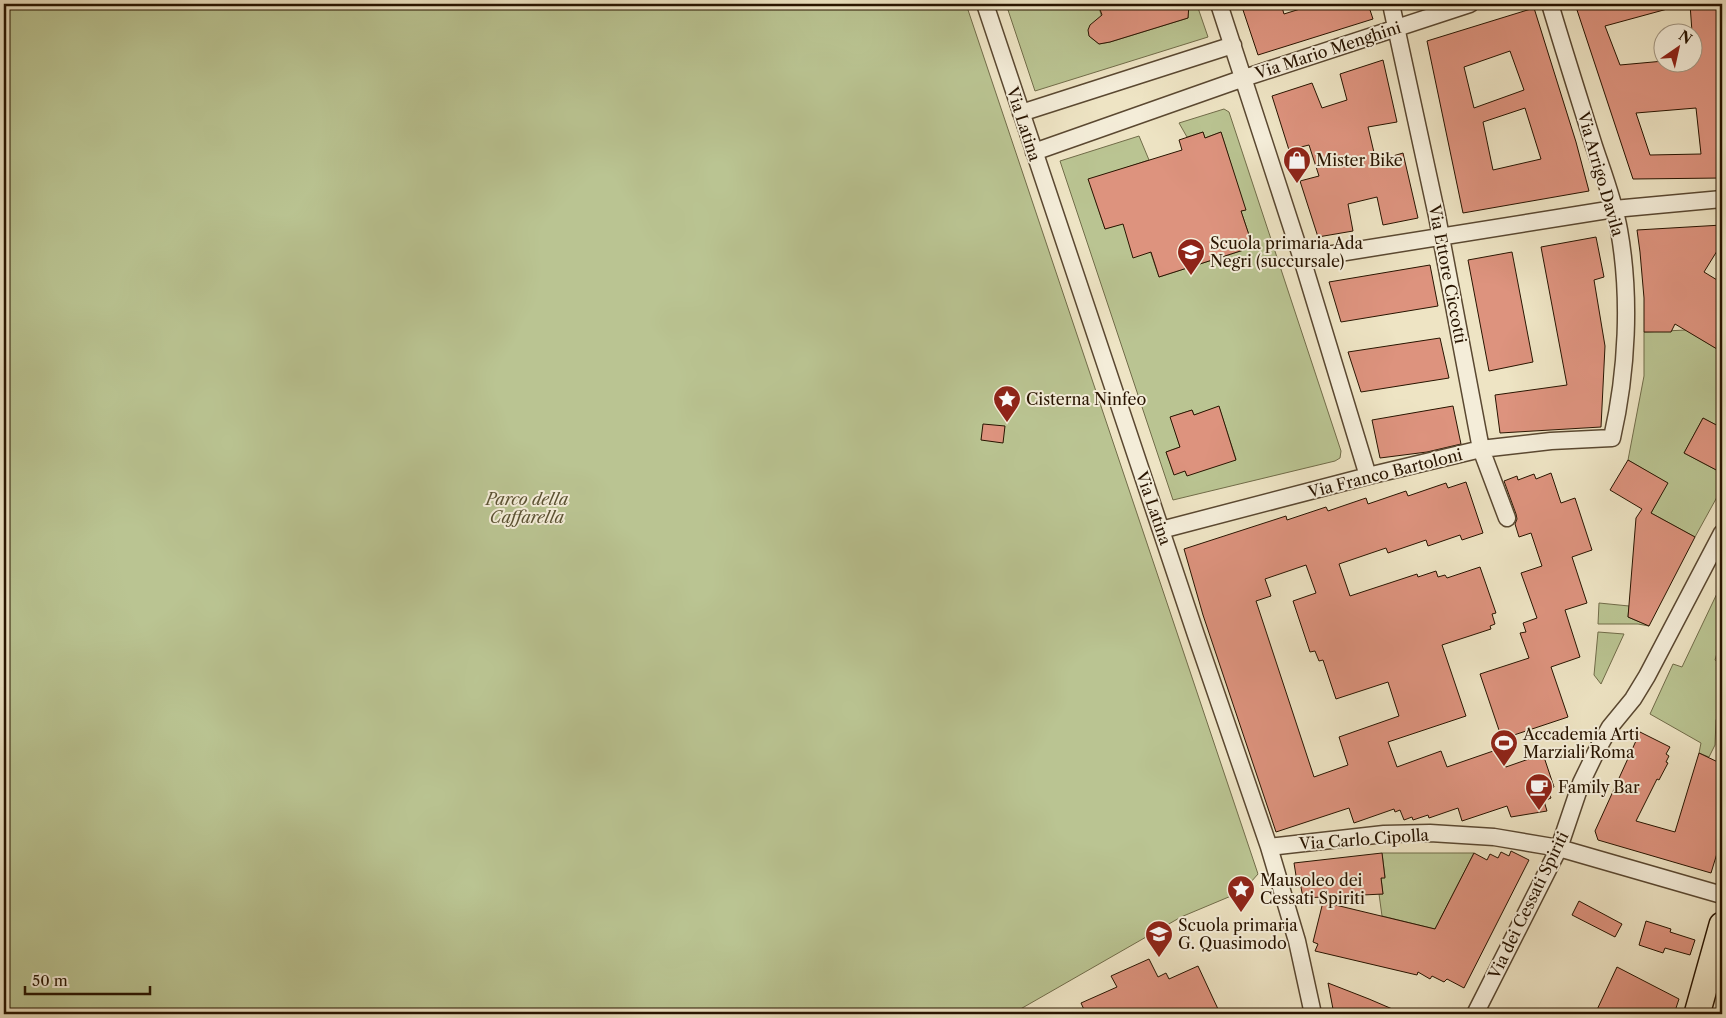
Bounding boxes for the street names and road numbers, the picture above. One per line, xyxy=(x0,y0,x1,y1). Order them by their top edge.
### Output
street label: Via Mario Menghini xyxy=(1252,17,1404,83)
street label: Via Latina xyxy=(1002,83,1046,164)
street label: Via Arrigo Davila xyxy=(1573,108,1628,239)
street label: Via Ettore Ciccotti xyxy=(1425,202,1471,345)
street label: Via Franco Bartoloni xyxy=(1305,444,1464,502)
street label: Via Latina xyxy=(1132,467,1176,548)
street label: Via Carlo Cipolla xyxy=(1297,824,1430,854)
street label: Via dei Cessati Spiriti xyxy=(1483,828,1572,983)

